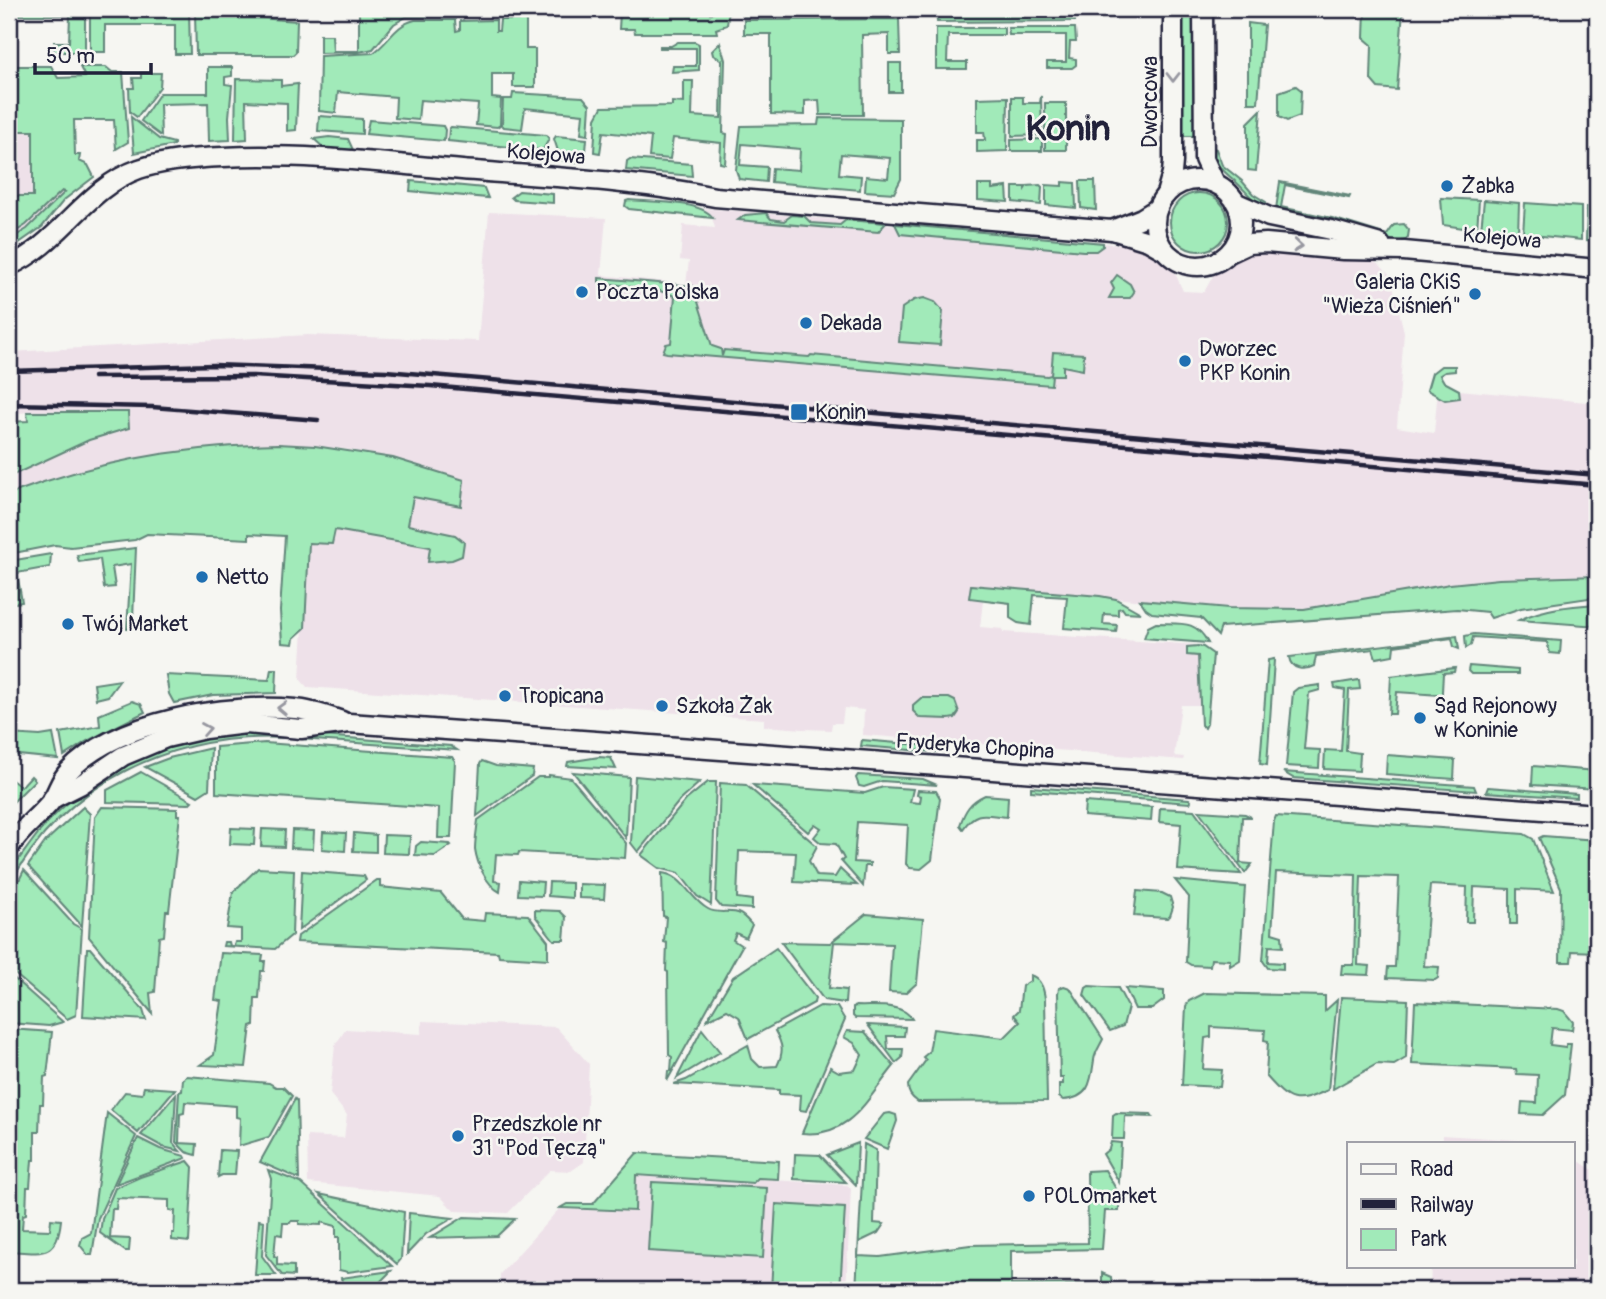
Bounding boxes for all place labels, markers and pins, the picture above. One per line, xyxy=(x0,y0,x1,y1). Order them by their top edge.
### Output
place label: Żabka xyxy=(1461,173,1515,200)
marker: Żabka xyxy=(1439,178,1455,194)
place label: Galeria CKiS "Wieża Ciśnień" xyxy=(1323,269,1461,320)
place label: Poczta Polska xyxy=(596,279,719,306)
marker: Poczta Polska xyxy=(574,284,590,300)
marker: Galeria CKiS "Wieża Ciśnień" xyxy=(1467,286,1483,302)
place label: Dekada xyxy=(820,310,882,337)
marker: Dekada xyxy=(798,315,814,331)
place label: Dworzec PKP Konin xyxy=(1199,336,1290,387)
marker: Dworzec PKP Konin xyxy=(1177,353,1193,369)
place label: Konin xyxy=(815,399,866,426)
marker: Konin xyxy=(789,402,809,422)
place label: Netto xyxy=(216,564,269,591)
marker: Netto xyxy=(194,569,210,585)
place label: Twój Market xyxy=(82,611,189,638)
marker: Twój Market xyxy=(60,616,76,632)
place label: Tropicana xyxy=(519,683,604,710)
marker: Tropicana xyxy=(497,688,513,704)
place label: Szkoła Żak xyxy=(676,693,772,720)
place label: Sąd Rejonowy w Koninie xyxy=(1434,693,1557,744)
marker: Szkoła Żak xyxy=(654,698,670,714)
marker: Sąd Rejonowy w Koninie xyxy=(1412,710,1428,726)
place label: Przedszkole nr 31 "Pod Tęczą" xyxy=(472,1111,607,1162)
marker: Przedszkole nr 31 "Pod Tęczą" xyxy=(450,1128,466,1144)
place label: POLOmarket xyxy=(1043,1183,1157,1210)
marker: POLOmarket xyxy=(1021,1188,1037,1204)

